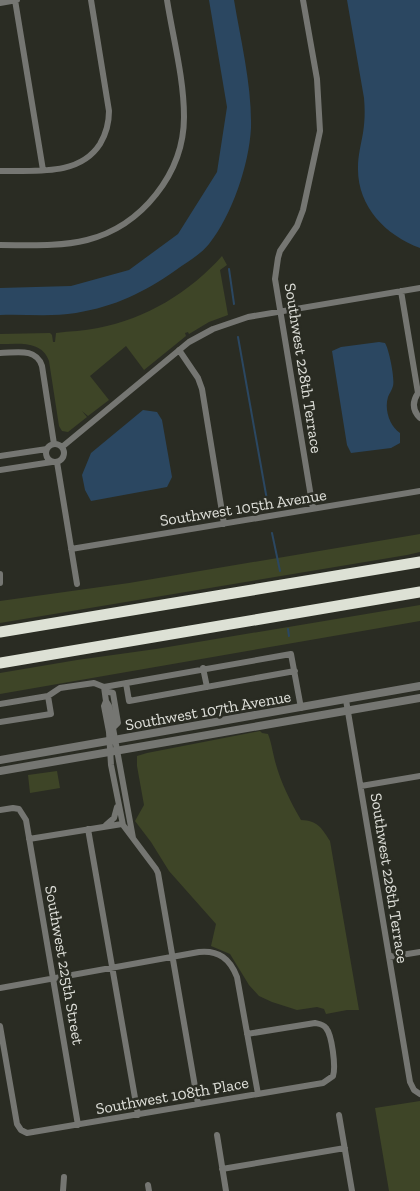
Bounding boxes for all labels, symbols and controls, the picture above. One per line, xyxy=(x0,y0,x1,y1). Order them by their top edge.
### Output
street label: Southwest 228th Terrace xyxy=(281,282,326,455)
street label: Southwest 105th Avenue xyxy=(158,485,328,530)
street label: Southwest 107th Avenue xyxy=(124,687,292,734)
street label: Southwest 228th Terrace xyxy=(367,792,412,965)
street label: Southwest 225th Street xyxy=(41,884,88,1046)
street label: Southwest 108th Place xyxy=(94,1073,250,1118)

